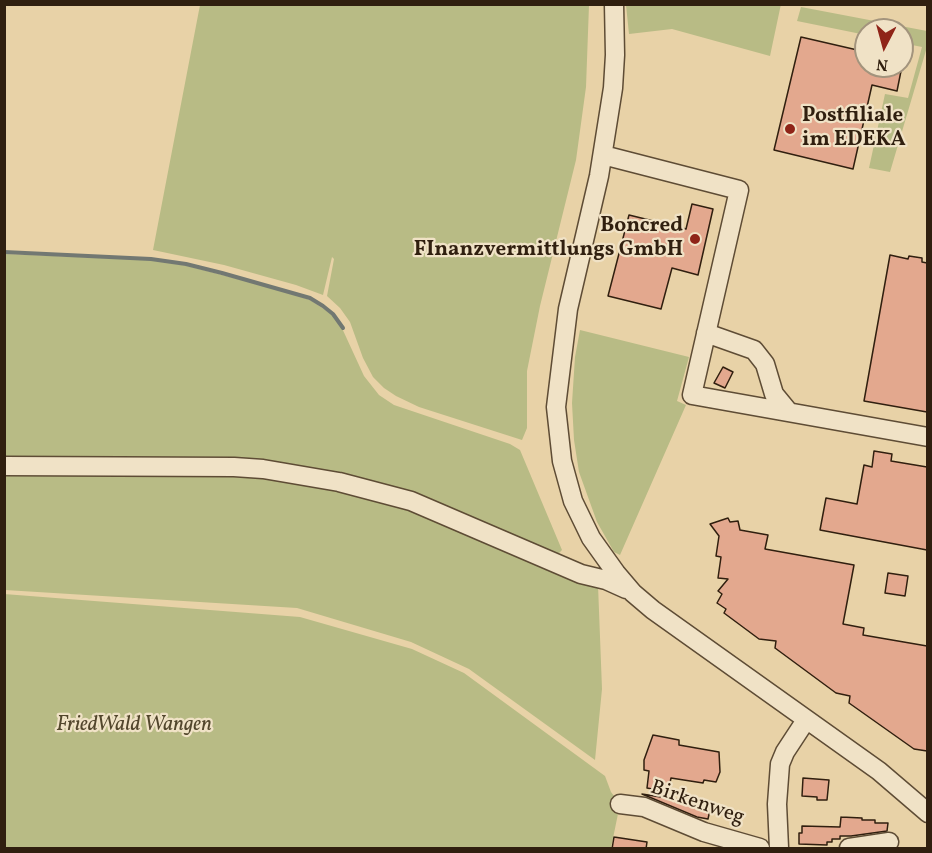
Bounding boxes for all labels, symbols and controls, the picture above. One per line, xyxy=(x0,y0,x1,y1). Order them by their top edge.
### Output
north arrow xyxy=(854,18,914,78)
text: N xyxy=(875,52,889,75)
place label: Postfiliale im EDEKA xyxy=(802,104,906,154)
marker: Postfiliale im EDEKA xyxy=(783,122,797,136)
place label: Boncred FInanzvermittlungs GmbH xyxy=(414,214,683,264)
marker: Boncred FInanzvermittlungs GmbH xyxy=(688,232,702,246)
park label: FriedWald Wangen xyxy=(56,713,212,739)
street label: Birkenweg xyxy=(647,776,747,832)

